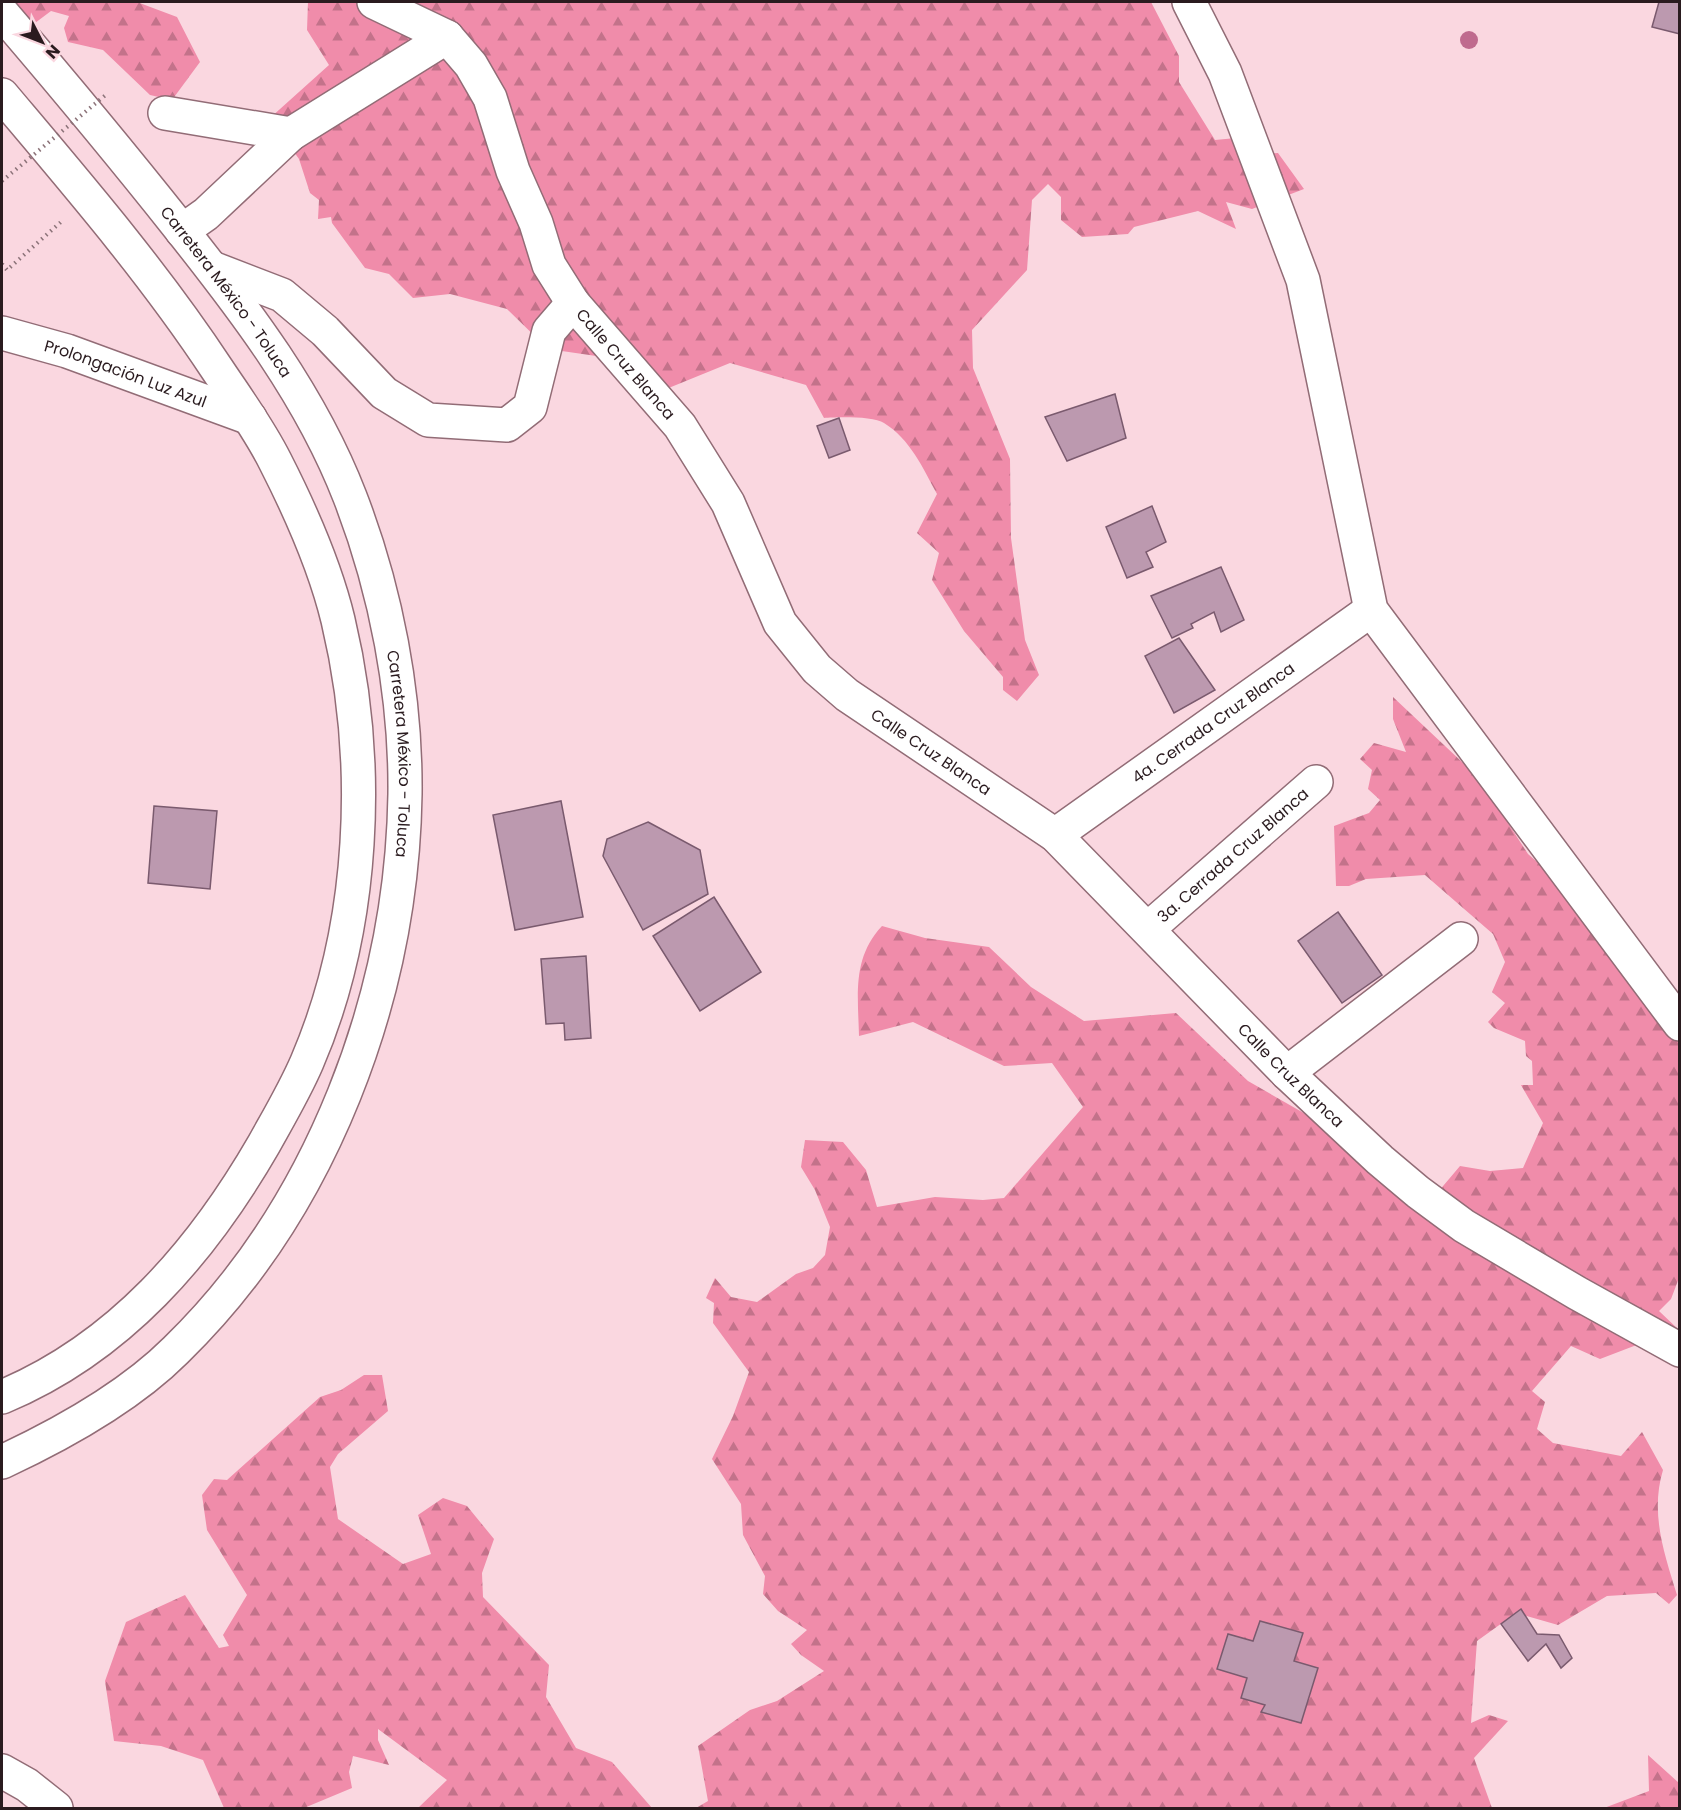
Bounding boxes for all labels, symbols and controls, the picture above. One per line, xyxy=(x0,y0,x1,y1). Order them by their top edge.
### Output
north arrow xyxy=(12,12,72,72)
text: N xyxy=(40,40,65,64)
street label: Carretera México - Toluca xyxy=(155,201,298,382)
street label: Calle Cruz Blanca xyxy=(571,303,681,425)
street label: Prolongación Luz Azul xyxy=(42,334,210,413)
street label: Carretera México - Toluca xyxy=(381,648,417,859)
street label: 4a. Cerrada Cruz Blanca xyxy=(1127,657,1299,788)
street label: Calle Cruz Blanca xyxy=(866,703,996,801)
street label: 3a. Cerrada Cruz Blanca xyxy=(1152,782,1313,928)
street label: Calle Cruz Blanca xyxy=(1233,1018,1349,1132)

